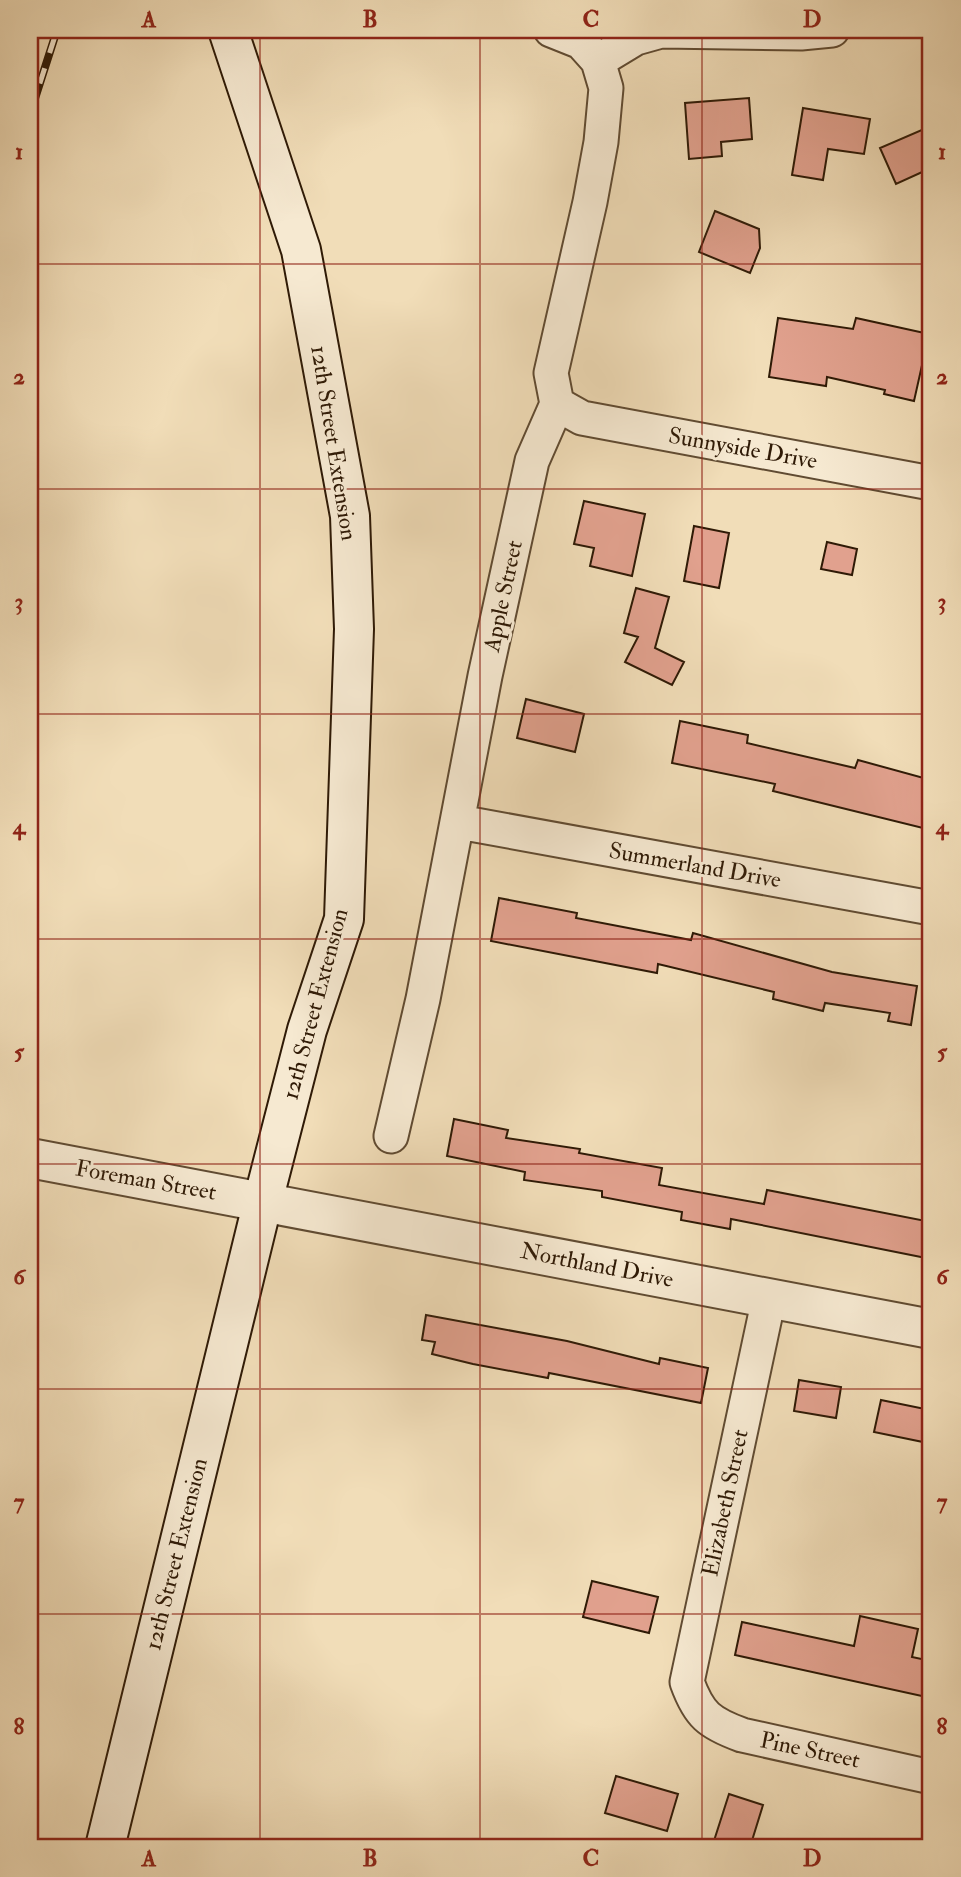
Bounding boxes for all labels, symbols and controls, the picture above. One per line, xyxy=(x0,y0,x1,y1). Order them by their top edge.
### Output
text: A xyxy=(141,5,157,34)
text: B xyxy=(362,5,378,34)
text: C xyxy=(583,5,599,34)
text: D xyxy=(803,5,821,34)
text: 1 xyxy=(15,137,23,166)
text: 1 xyxy=(938,137,946,166)
street label: 12th Street Extension xyxy=(304,343,364,543)
text: 2 xyxy=(13,362,25,391)
text: 2 xyxy=(936,362,948,391)
street label: Sunnyside Drive xyxy=(666,421,820,475)
street label: Apple Street xyxy=(477,538,530,656)
text: 3 xyxy=(15,587,23,616)
text: 3 xyxy=(938,587,946,616)
text: 4 xyxy=(12,812,27,841)
text: 4 xyxy=(935,812,950,841)
street label: Summerland Drive xyxy=(607,836,784,894)
street label: 12th Street Extension xyxy=(275,905,355,1103)
text: 5 xyxy=(14,1037,25,1066)
text: 5 xyxy=(937,1037,948,1066)
street label: Foreman Street xyxy=(73,1153,219,1207)
street label: Northland Drive xyxy=(518,1236,676,1294)
text: 6 xyxy=(13,1262,27,1291)
text: 6 xyxy=(936,1262,950,1291)
street label: Elizabeth Street xyxy=(695,1427,755,1579)
street label: 12th Street Extension xyxy=(138,1455,214,1653)
text: 7 xyxy=(14,1487,25,1516)
text: 7 xyxy=(937,1487,948,1516)
text: 8 xyxy=(14,1712,25,1741)
text: 8 xyxy=(937,1712,948,1741)
street label: Pine Street xyxy=(757,1725,863,1775)
text: A xyxy=(141,1844,157,1873)
text: B xyxy=(362,1844,378,1873)
text: C xyxy=(583,1844,599,1873)
text: D xyxy=(803,1844,821,1873)

